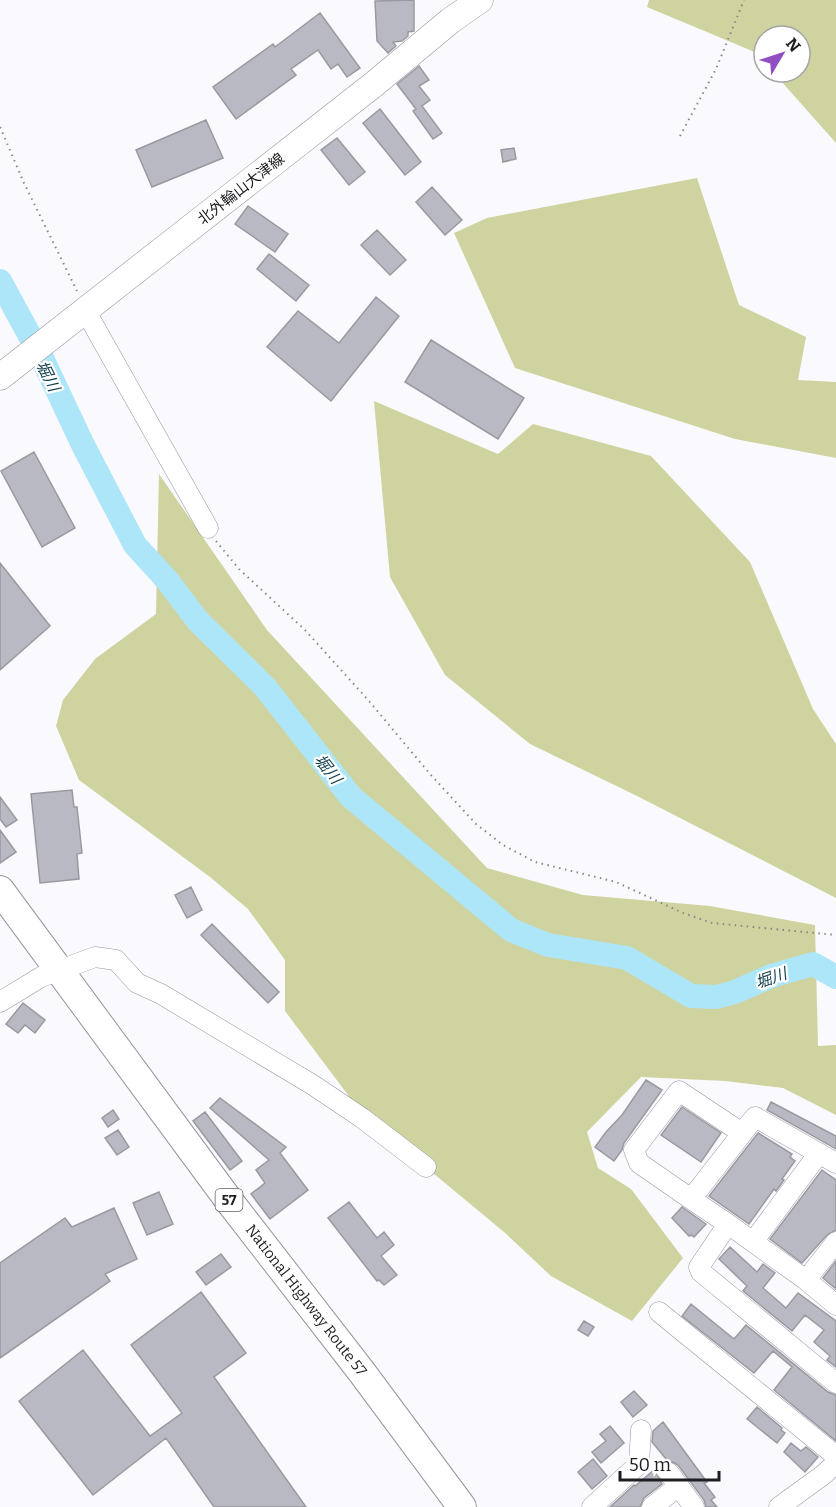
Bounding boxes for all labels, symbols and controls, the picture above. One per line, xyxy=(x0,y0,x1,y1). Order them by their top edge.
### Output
north arrow xyxy=(752,24,812,84)
text: N xyxy=(782,34,805,56)
street label: 北外輪山大津線 xyxy=(194,150,288,228)
water label: 堀川 xyxy=(32,357,65,396)
water label: 堀川 xyxy=(311,751,347,789)
water label: 堀川 xyxy=(753,963,791,992)
road number: 57 xyxy=(216,1189,242,1211)
street label: National Highway Route 57 xyxy=(242,1221,371,1380)
scale bar xyxy=(620,1444,719,1482)
text: 50 m xyxy=(629,1454,671,1476)

